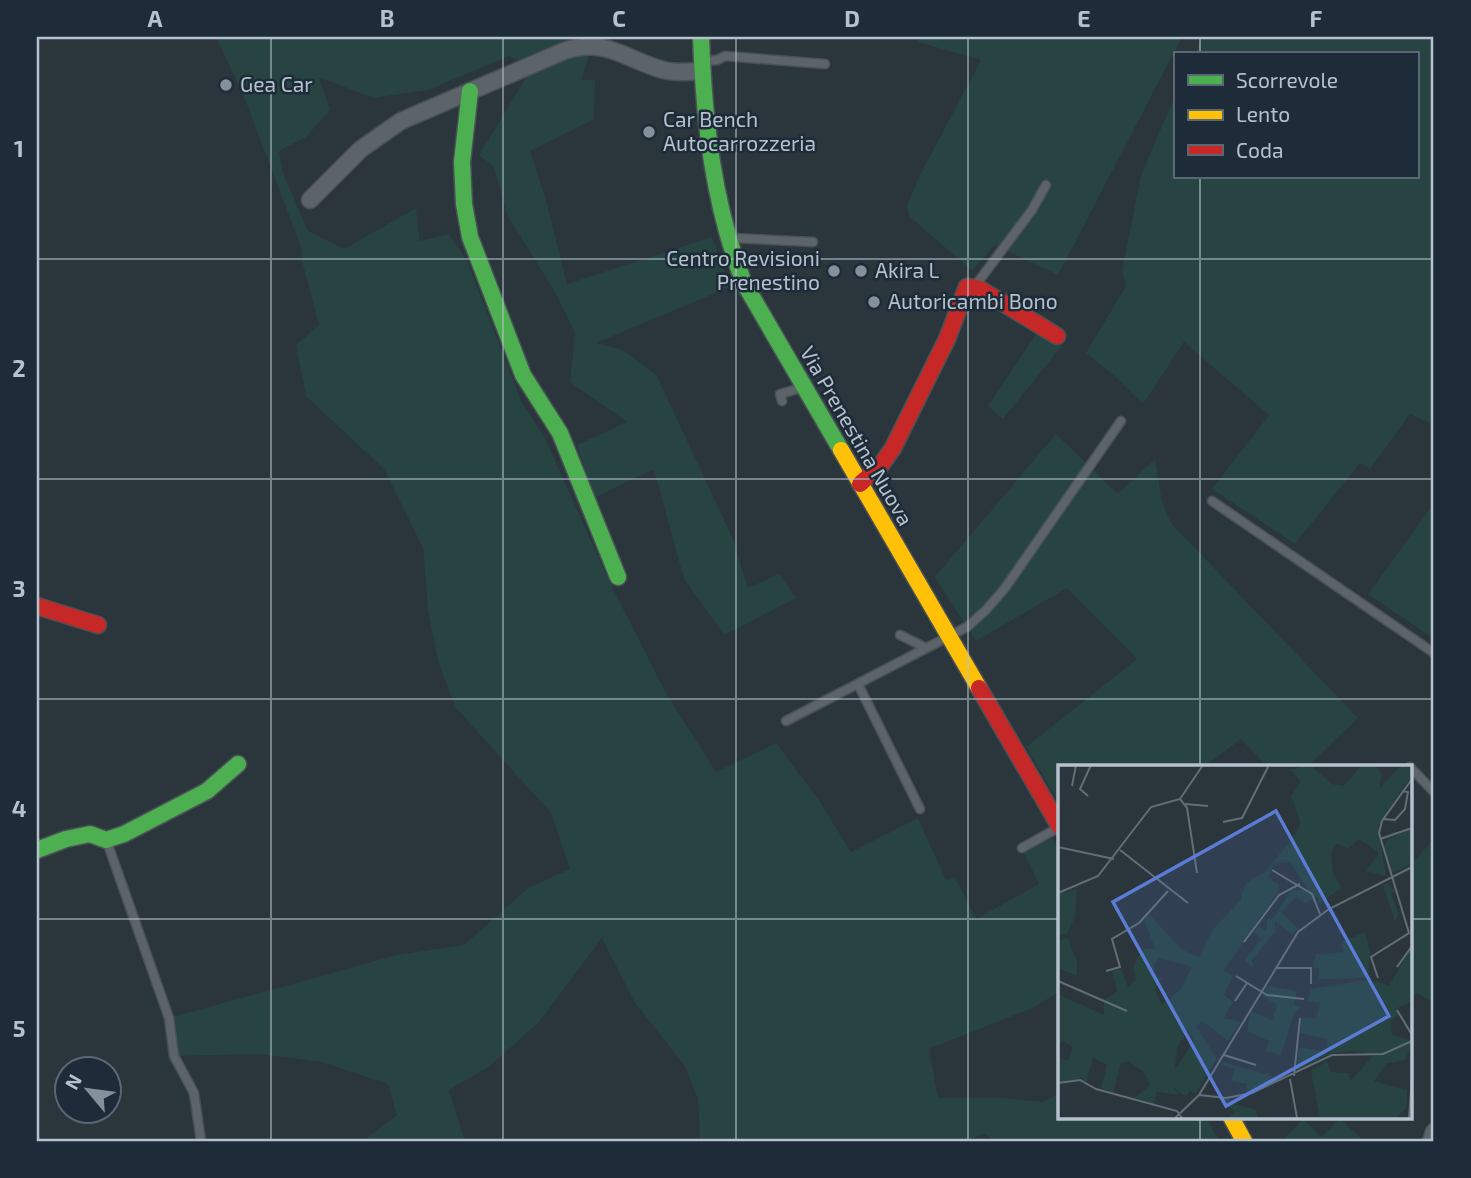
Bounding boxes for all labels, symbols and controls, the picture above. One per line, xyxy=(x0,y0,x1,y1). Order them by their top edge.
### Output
text: A xyxy=(147,4,163,32)
text: B xyxy=(380,4,394,32)
text: C xyxy=(612,4,626,32)
text: D xyxy=(844,4,860,32)
text: E xyxy=(1077,4,1091,32)
text: F xyxy=(1310,4,1323,32)
legend xyxy=(1174,52,1418,178)
text: Scorrevole xyxy=(1236,67,1338,92)
place label: Gea Car xyxy=(240,71,313,96)
marker: Gea Car xyxy=(218,77,234,93)
text: Lento xyxy=(1236,101,1290,126)
place label: Car Bench Autocarrozzeria xyxy=(663,106,816,155)
marker: Car Bench Autocarrozzeria xyxy=(641,124,657,140)
text: 1 xyxy=(14,134,24,162)
text: Coda xyxy=(1236,137,1283,162)
place label: Centro Revisioni Prenestino xyxy=(666,245,820,294)
place label: Akira L xyxy=(875,257,940,282)
marker: Centro Revisioni Prenestino xyxy=(826,263,842,279)
marker: Akira L xyxy=(853,263,869,279)
place label: Autoricambi Bono xyxy=(888,288,1058,313)
marker: Autoricambi Bono xyxy=(866,294,882,310)
street label: Via Prenestina Nuova xyxy=(796,341,919,529)
text: 2 xyxy=(12,354,26,382)
text: 3 xyxy=(12,574,26,602)
inset map xyxy=(1058,765,1412,1118)
text: 4 xyxy=(12,794,26,822)
text: 5 xyxy=(13,1014,25,1042)
north arrow xyxy=(52,1056,122,1126)
text: N xyxy=(59,1070,86,1093)

